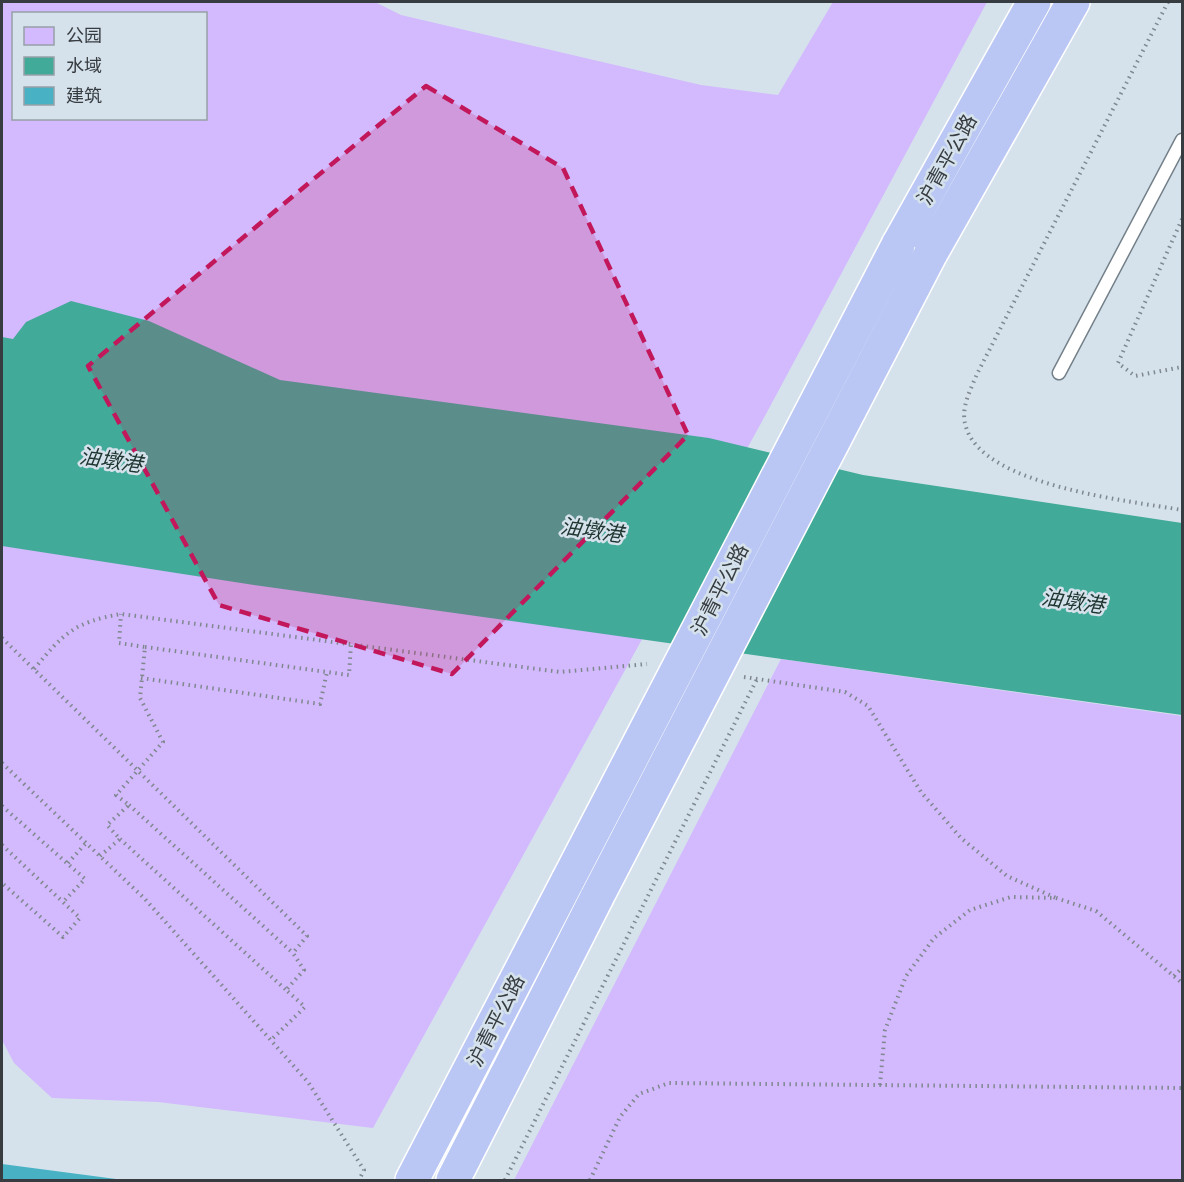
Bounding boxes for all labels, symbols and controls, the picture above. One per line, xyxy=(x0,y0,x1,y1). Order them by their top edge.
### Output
legend xyxy=(12,12,207,120)
text: 公园 xyxy=(66,24,102,46)
text: 水域 xyxy=(66,54,102,76)
text: 建筑 xyxy=(66,84,102,106)
street label: 沪青平公路 xyxy=(911,109,981,209)
water label: 油墩港 xyxy=(78,442,147,476)
water label: 油墩港 xyxy=(559,512,628,546)
street label: 沪青平公路 xyxy=(686,539,752,639)
water label: 油墩港 xyxy=(1040,583,1109,617)
street label: 沪青平公路 xyxy=(462,970,528,1070)

